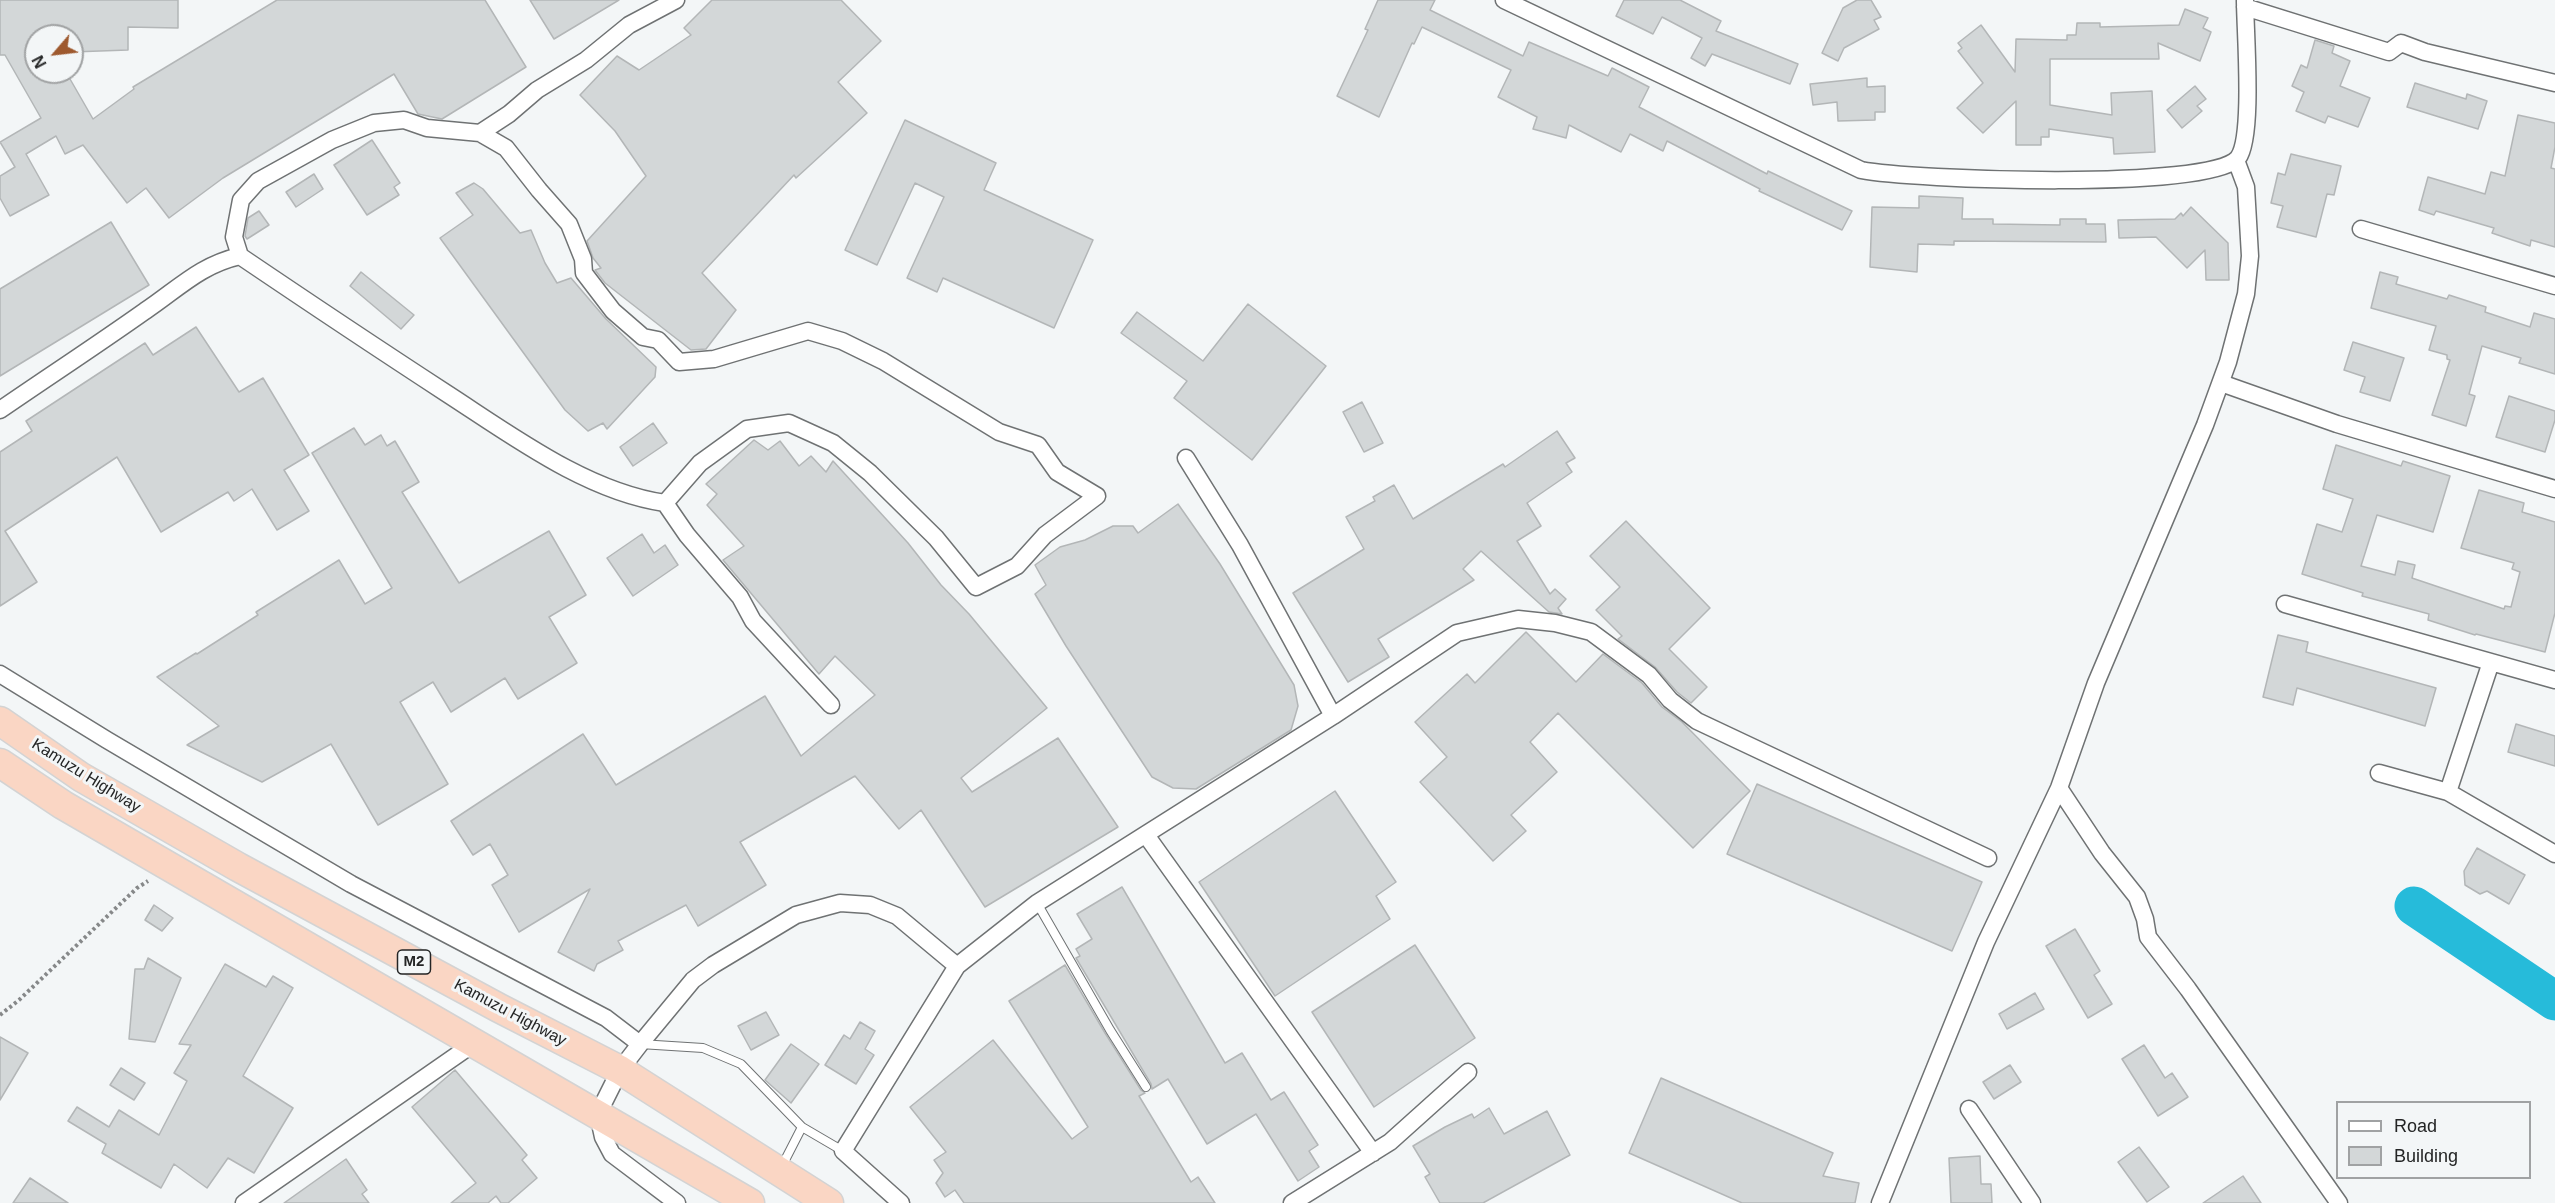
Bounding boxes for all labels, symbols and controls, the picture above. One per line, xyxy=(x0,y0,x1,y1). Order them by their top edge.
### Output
north arrow xyxy=(24,24,84,84)
text: N xyxy=(29,53,50,71)
street label: Kamuzu Highway xyxy=(28,735,144,817)
road number: M2 xyxy=(398,950,430,974)
street label: Kamuzu Highway xyxy=(451,975,569,1051)
legend xyxy=(2336,1101,2531,1179)
text: Road xyxy=(2394,1116,2437,1136)
text: Building xyxy=(2394,1146,2458,1166)

